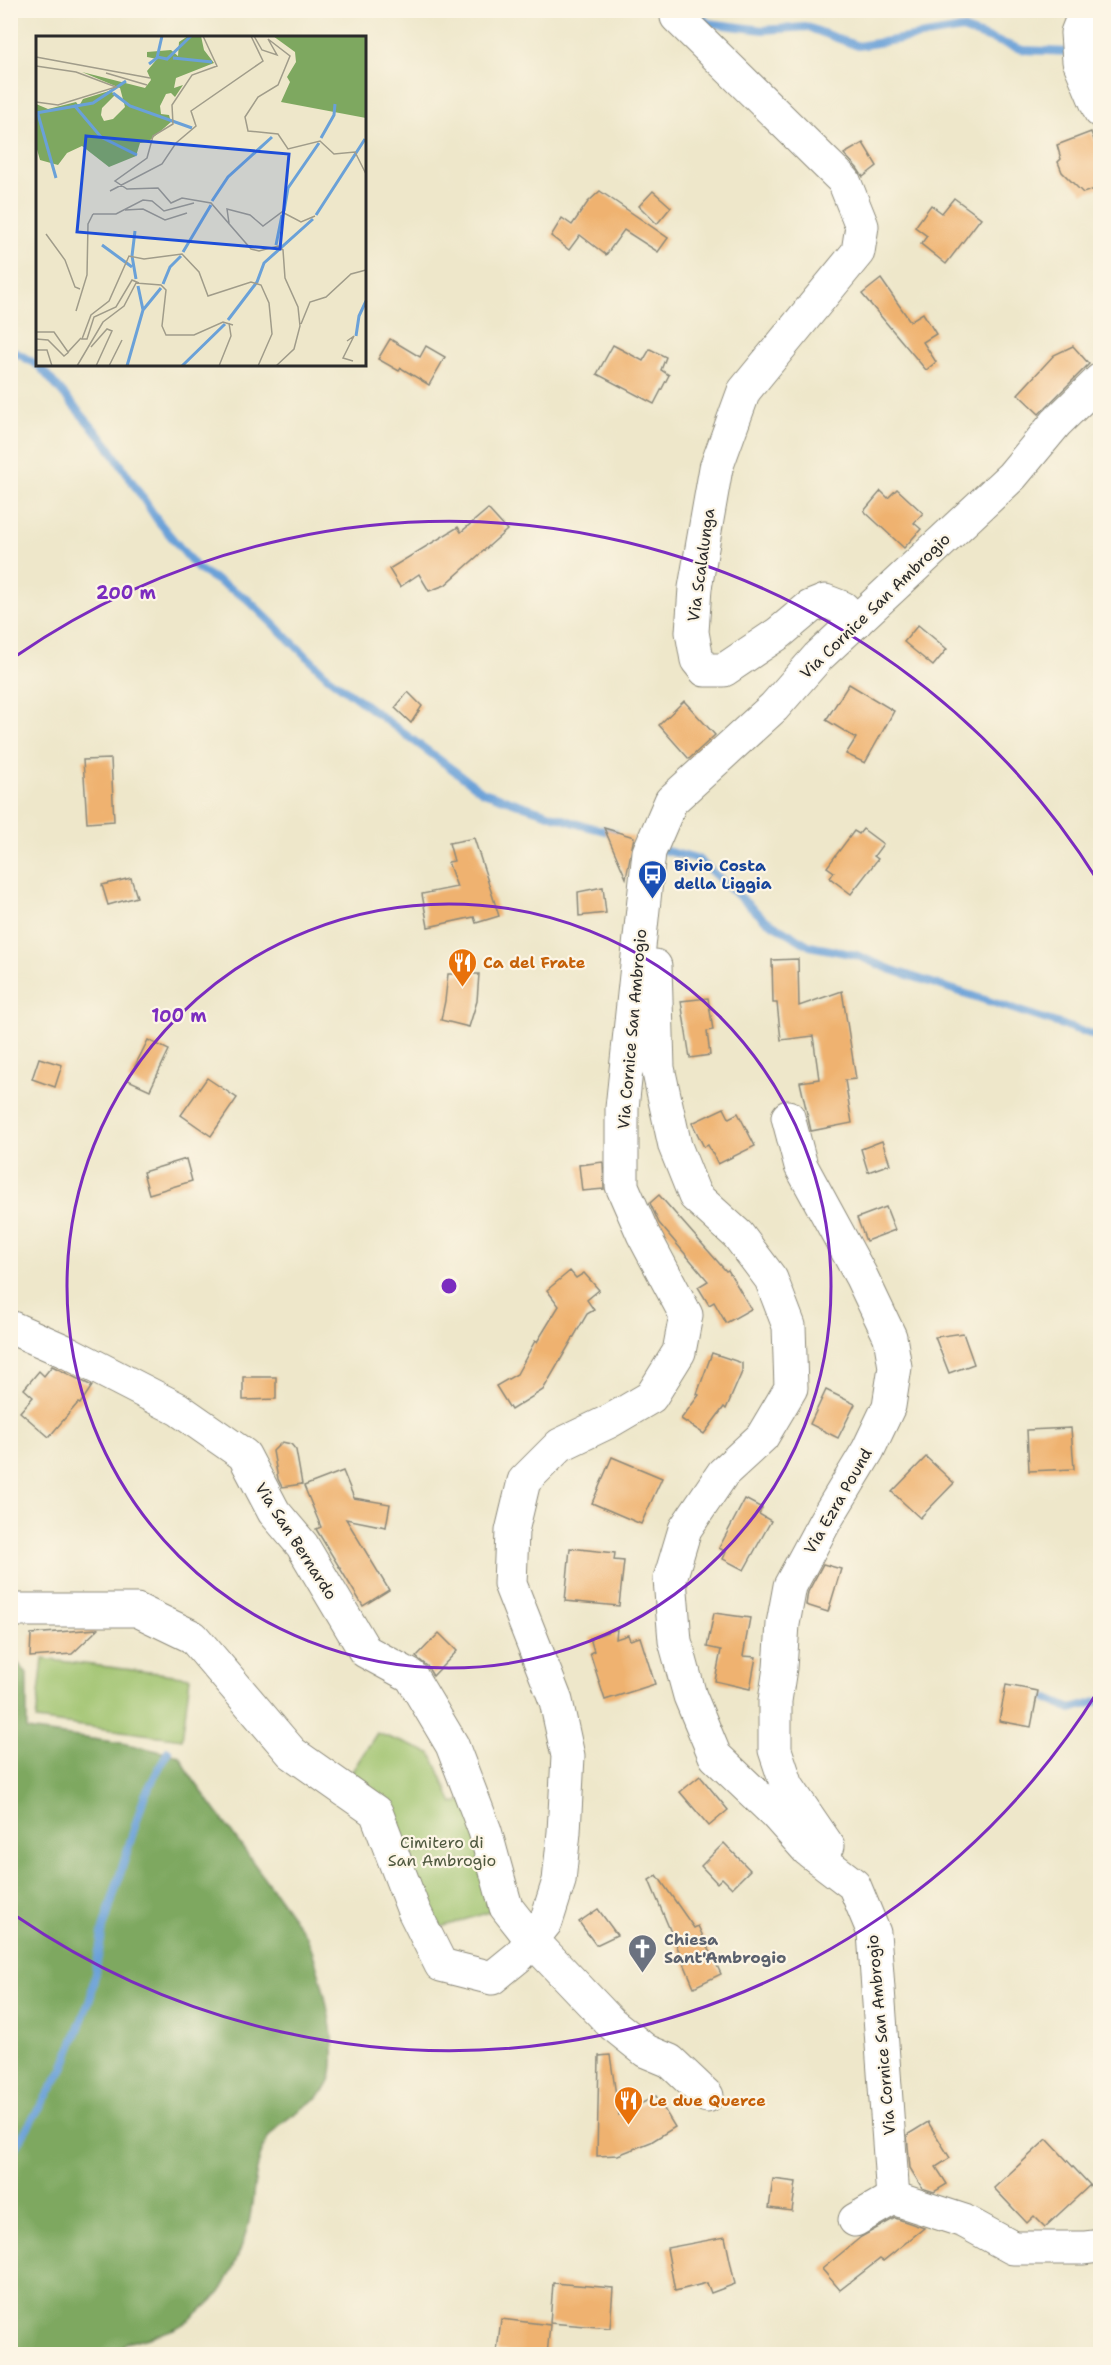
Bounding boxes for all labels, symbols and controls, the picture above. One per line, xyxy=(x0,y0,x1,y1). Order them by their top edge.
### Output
inset map xyxy=(36,36,366,366)
street label: Via Scalalunga xyxy=(683,507,719,623)
street label: Via Cornice San Ambrogio xyxy=(795,529,955,683)
text: 200 m xyxy=(96,581,157,605)
place label: Bivio Costa della Liggia xyxy=(674,855,772,894)
bus stop icon: Bivio Costa della Liggia xyxy=(637,858,669,900)
street label: Via Cornice San Ambrogio xyxy=(613,928,651,1130)
restaurant icon: Ca del Frate xyxy=(446,946,478,988)
place label: Ca del Frate xyxy=(483,952,586,973)
text: 100 m xyxy=(151,1004,207,1028)
centre of rings xyxy=(439,1276,459,1296)
street label: Via Ezra Pound xyxy=(799,1444,877,1558)
street label: Via San Bernardo xyxy=(250,1478,342,1604)
park label: Cimitero di San Ambrogio xyxy=(388,1832,496,1871)
place label: Chiesa Sant'Ambrogio xyxy=(664,1929,786,1968)
church icon: Chiesa Sant'Ambrogio xyxy=(627,1932,659,1974)
street label: Via Cornice San Ambrogio xyxy=(862,1934,900,2136)
restaurant icon: Le due Querce xyxy=(612,2084,644,2126)
place label: Le due Querce xyxy=(649,2090,766,2111)

